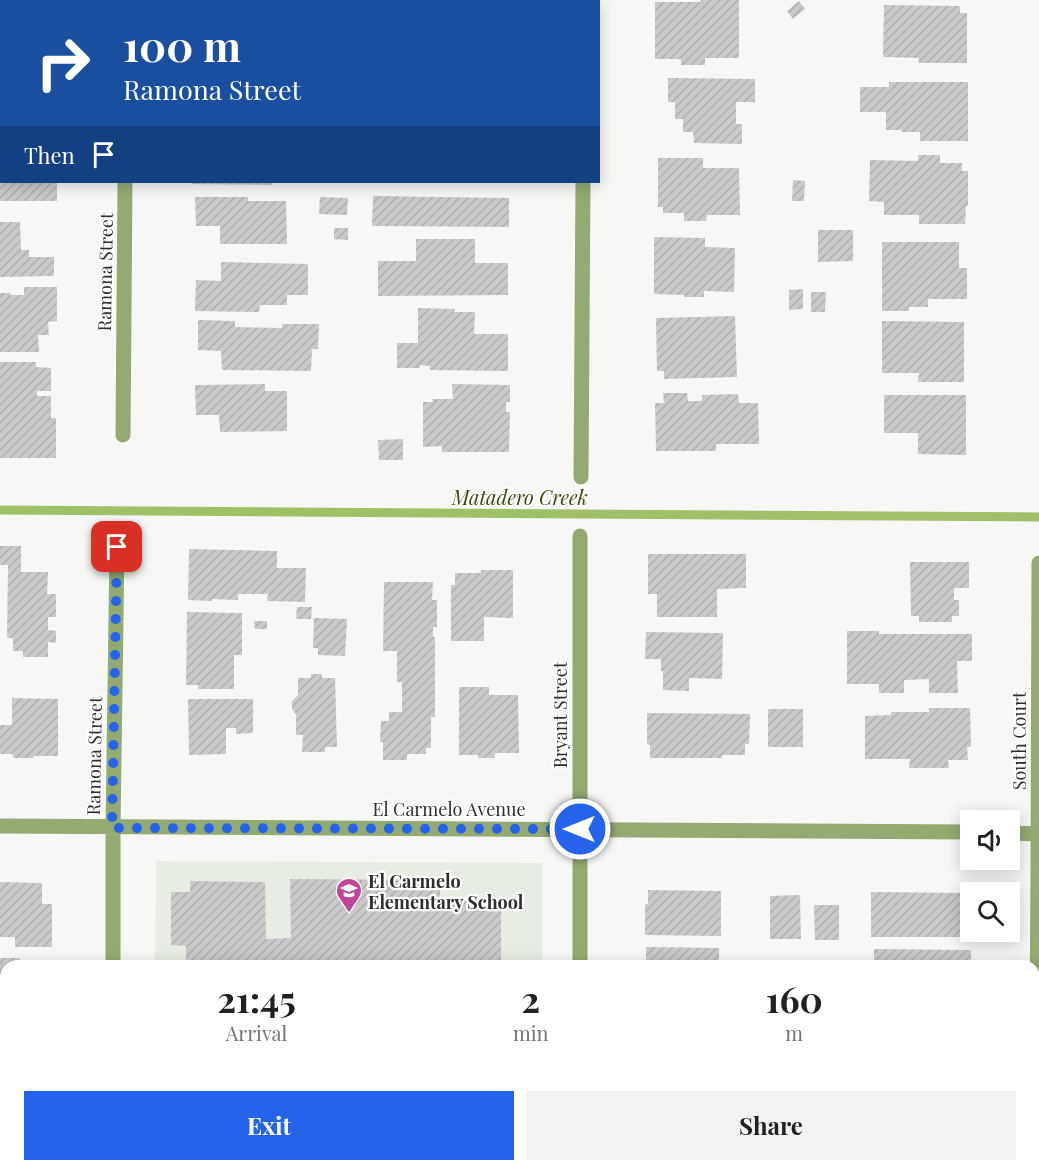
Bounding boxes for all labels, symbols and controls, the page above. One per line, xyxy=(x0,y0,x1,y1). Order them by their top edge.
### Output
text: 100 m xyxy=(123,17,241,73)
icon: right xyxy=(24,24,102,102)
text: Ramona Street xyxy=(123,71,301,107)
icon: arrive xyxy=(87,138,120,171)
text: Then xyxy=(24,140,75,170)
street label: Ramona Street xyxy=(92,212,118,332)
water label: Matadero Creek xyxy=(451,483,588,510)
pin xyxy=(91,521,142,572)
icon: arrive xyxy=(100,530,133,563)
street label: Bryant Street xyxy=(548,661,572,768)
street label: South Court xyxy=(1007,691,1031,790)
street label: Ramona Street xyxy=(81,696,107,816)
street label: El Carmelo Avenue xyxy=(372,797,526,821)
position arrow xyxy=(548,797,612,861)
map controls xyxy=(960,810,1020,942)
button: sound xyxy=(960,810,1020,870)
place label: El Carmelo Elementary School xyxy=(368,869,524,914)
school or university icon: El Carmelo Elementary School xyxy=(334,876,364,914)
button: search xyxy=(960,882,1020,942)
text: 21:45 xyxy=(217,974,296,1022)
text: 2 xyxy=(521,974,540,1022)
text: 160 xyxy=(766,974,823,1022)
text: Arrival xyxy=(226,1019,287,1046)
text: min xyxy=(513,1019,548,1046)
text: m xyxy=(785,1019,803,1046)
button: Exit xyxy=(24,1091,514,1160)
button: Share xyxy=(526,1091,1016,1160)

